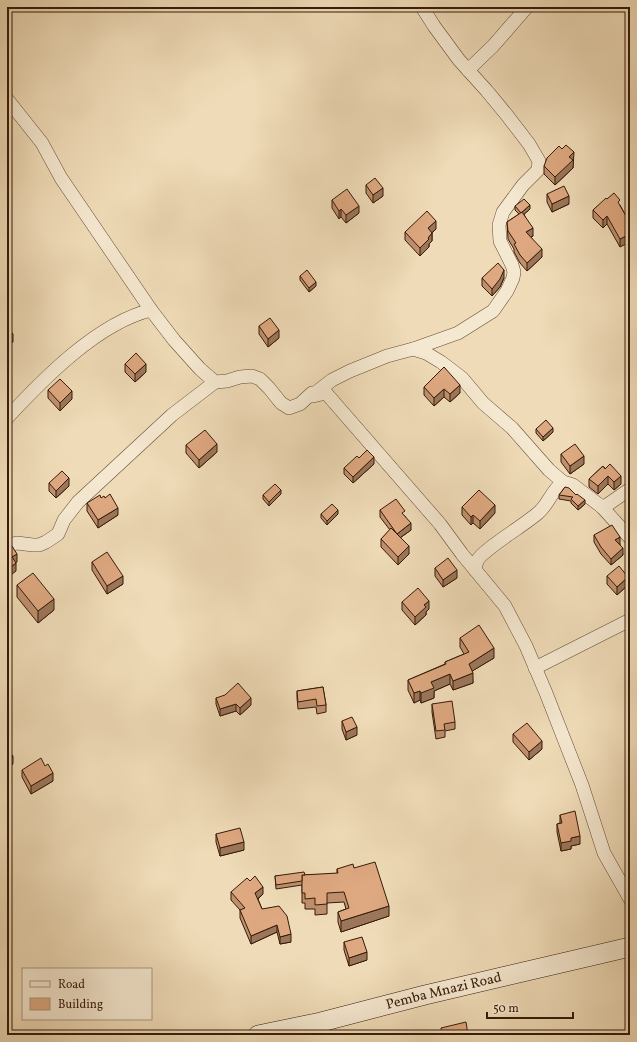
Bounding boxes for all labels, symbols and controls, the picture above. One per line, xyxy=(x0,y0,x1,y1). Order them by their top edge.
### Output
legend xyxy=(22,968,152,1020)
street label: Pemba Mnazi Road xyxy=(384,968,504,1014)
text: Road xyxy=(58,977,85,993)
scale bar xyxy=(487,994,573,1020)
text: Building xyxy=(58,997,103,1013)
text: 50 m xyxy=(493,1001,519,1017)

